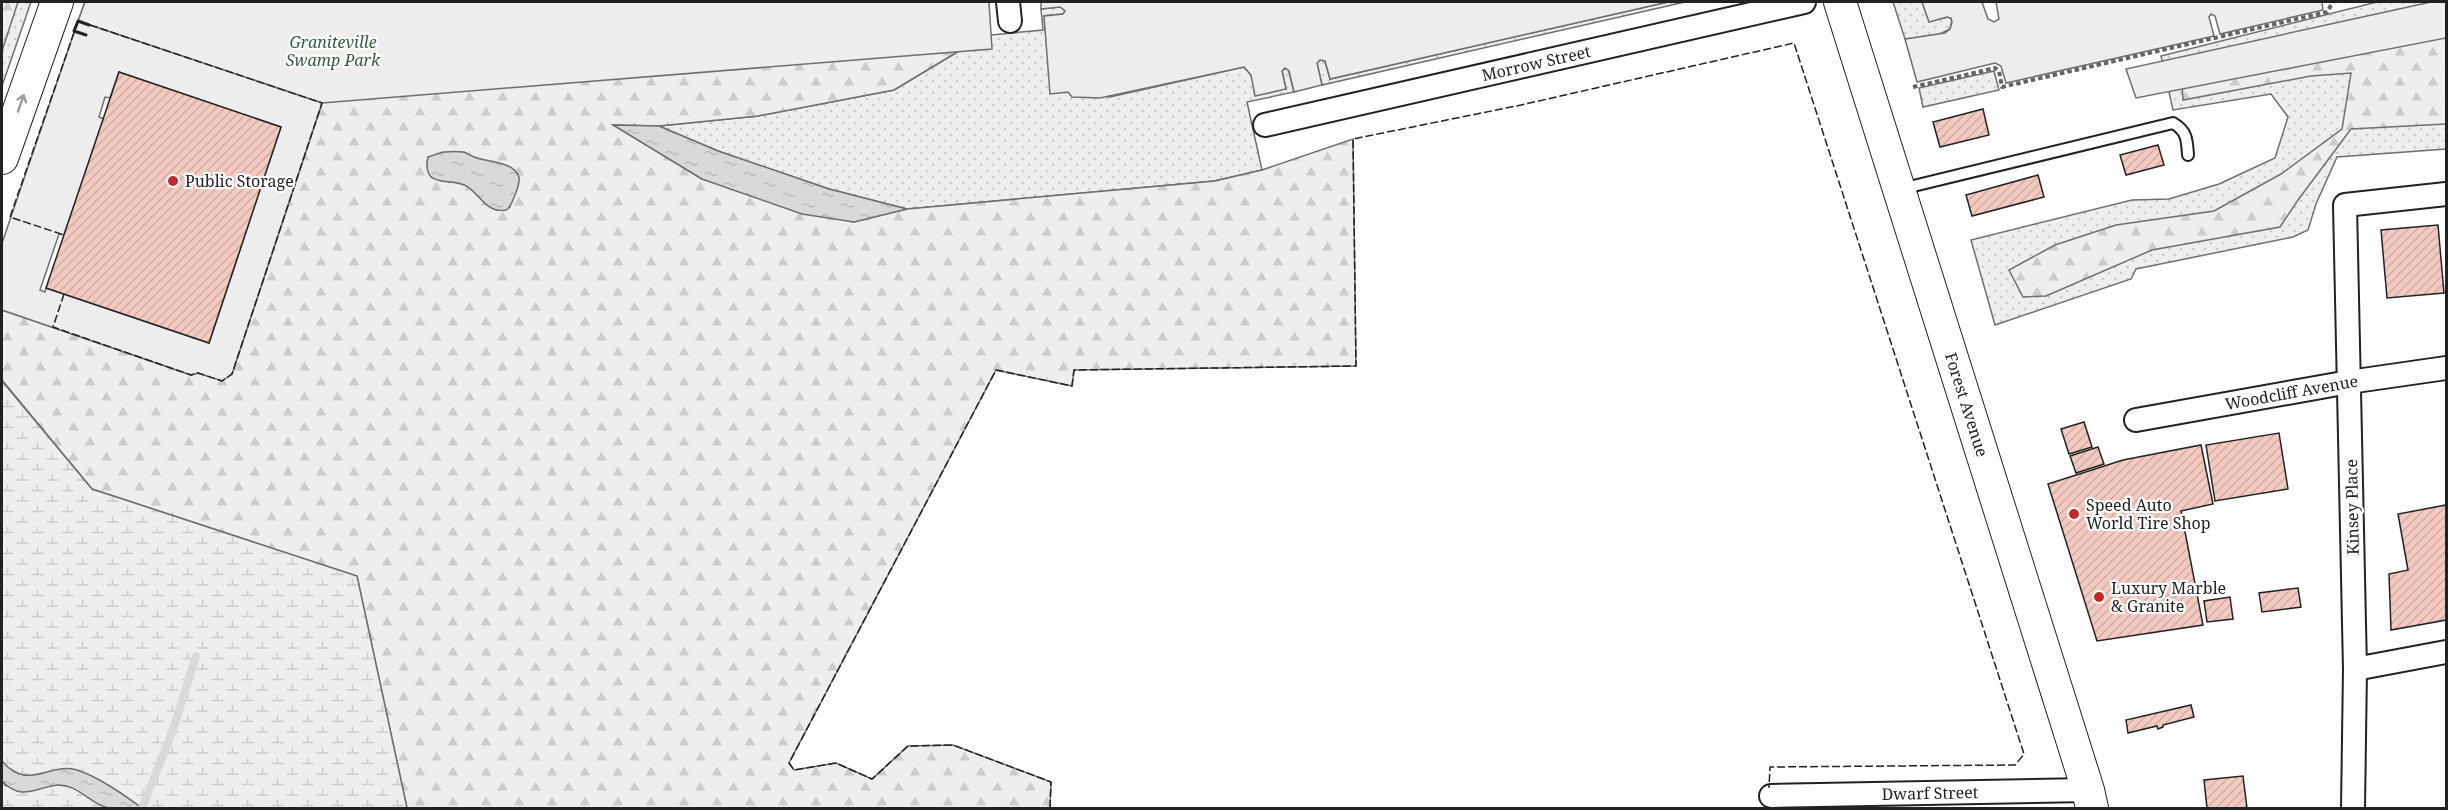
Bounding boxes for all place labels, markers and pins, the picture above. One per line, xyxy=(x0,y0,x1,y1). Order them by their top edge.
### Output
place label: Public Storage xyxy=(185,170,294,192)
marker: Public Storage xyxy=(166,174,180,188)
place label: Speed Auto World Tire Shop xyxy=(2086,494,2211,534)
marker: Speed Auto World Tire Shop xyxy=(2067,507,2081,521)
place label: Luxury Marble & Granite xyxy=(2111,577,2226,617)
marker: Luxury Marble & Granite xyxy=(2092,590,2106,604)

